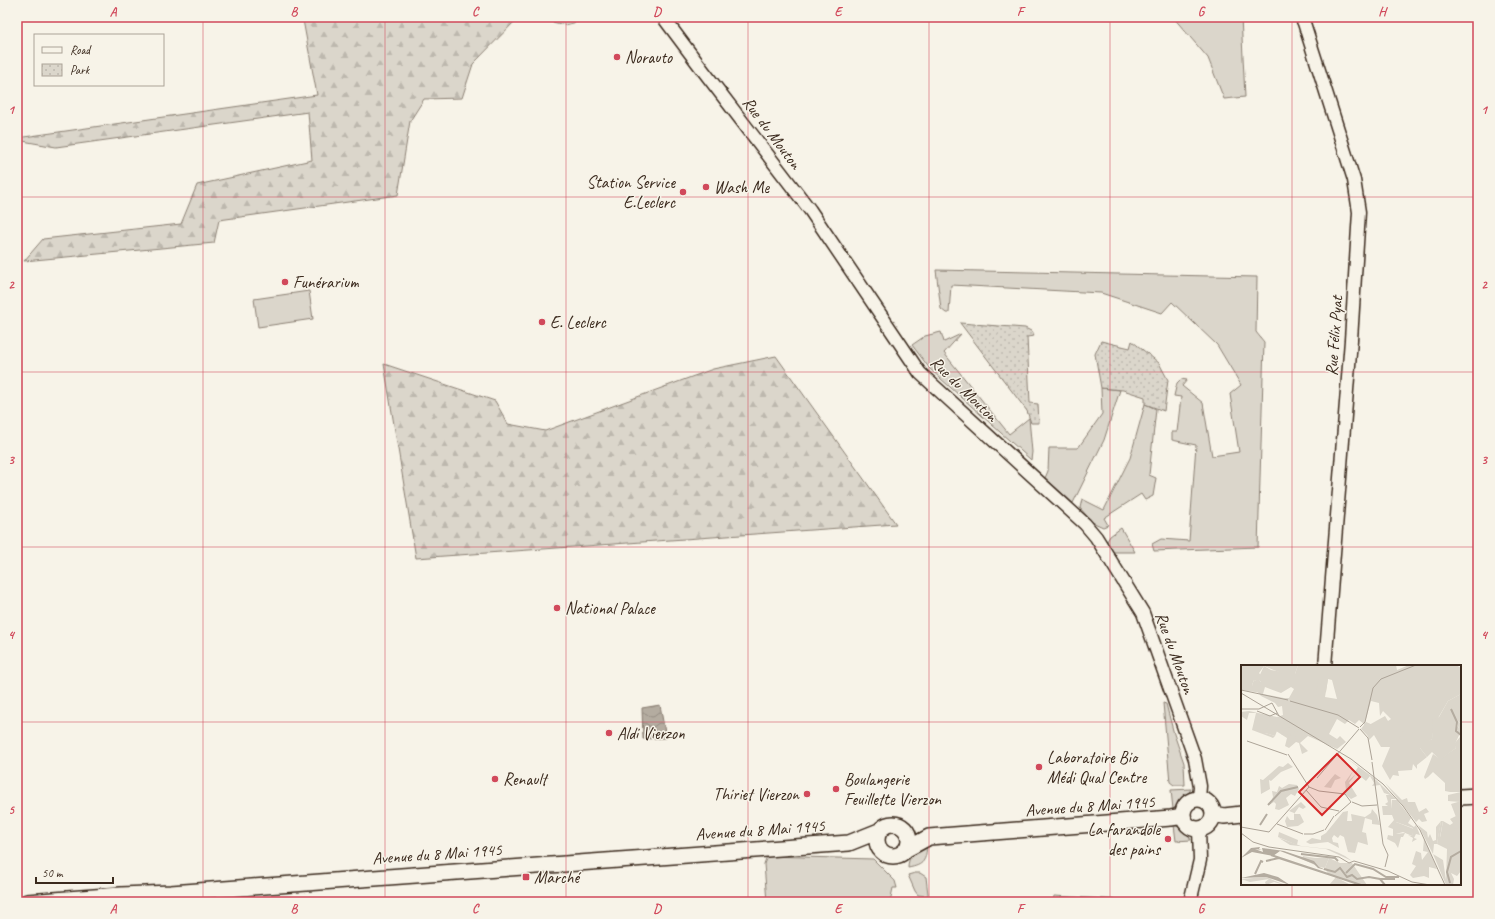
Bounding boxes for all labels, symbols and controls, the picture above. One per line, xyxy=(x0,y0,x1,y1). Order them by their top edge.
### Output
text: A xyxy=(110,4,118,20)
text: B xyxy=(291,4,299,20)
text: C xyxy=(472,4,480,20)
text: D xyxy=(653,4,662,20)
text: E xyxy=(835,4,844,20)
text: F xyxy=(1017,4,1026,20)
text: G xyxy=(1198,4,1206,20)
text: H xyxy=(1378,4,1388,20)
legend xyxy=(34,34,164,86)
text: Road xyxy=(70,42,92,58)
place label: Norauto xyxy=(625,47,673,68)
marker: Norauto xyxy=(612,52,622,62)
text: Park xyxy=(70,62,91,78)
street label: Rue du Mouton xyxy=(738,93,807,175)
text: 1 xyxy=(8,102,16,118)
text: 1 xyxy=(1481,102,1489,118)
place label: Station Service E.Leclerc xyxy=(587,172,676,213)
place label: Wash Me xyxy=(714,177,771,198)
marker: Wash Me xyxy=(701,182,711,192)
marker: Station Service E.Leclerc xyxy=(678,187,688,197)
place label: Funérarium xyxy=(293,272,359,293)
text: 2 xyxy=(8,277,15,293)
marker: Funérarium xyxy=(280,277,290,287)
text: 2 xyxy=(1481,277,1488,293)
street label: Rue Félix Pyat xyxy=(1321,293,1347,377)
place label: E. Leclerc xyxy=(550,312,607,333)
marker: E. Leclerc xyxy=(537,317,547,327)
street label: Rue du Mouton xyxy=(926,352,1003,427)
text: 3 xyxy=(8,452,15,468)
text: 3 xyxy=(1481,452,1488,468)
place label: National Palace xyxy=(565,598,656,619)
marker: National Palace xyxy=(552,603,562,613)
street label: Rue du Mouton xyxy=(1151,609,1200,698)
text: 4 xyxy=(8,627,16,643)
text: 4 xyxy=(1481,627,1489,643)
inset map xyxy=(1241,665,1461,885)
place label: Aldi Vierzon xyxy=(617,723,685,744)
marker: Aldi Vierzon xyxy=(604,728,614,738)
place label: Laboratoire Bio Médi Qual Centre xyxy=(1047,747,1148,788)
marker: Laboratoire Bio Médi Qual Centre xyxy=(1034,762,1044,772)
place label: Renault xyxy=(503,769,549,790)
place label: Boulangerie Feuillette Vierzon xyxy=(844,769,942,810)
marker: Renault xyxy=(490,774,500,784)
place label: Thiriet Vierzon xyxy=(713,784,800,805)
marker: Boulangerie Feuillette Vierzon xyxy=(831,784,841,794)
marker: Thiriet Vierzon xyxy=(802,789,812,799)
street label: Avenue du 8 Mai 1945 xyxy=(1025,791,1157,821)
text: 5 xyxy=(8,802,15,818)
text: 5 xyxy=(1481,802,1488,818)
street label: Avenue du 8 Mai 1945 xyxy=(695,815,827,845)
place label: La farandole des pains xyxy=(1088,819,1161,860)
marker: La farandole des pains xyxy=(1163,834,1173,844)
street label: Avenue du 8 Mai 1945 xyxy=(372,839,504,869)
scale bar xyxy=(36,859,113,885)
text: 50 m xyxy=(42,865,64,881)
place label: Marché xyxy=(534,867,581,888)
marker: Marché xyxy=(521,872,531,882)
text: A xyxy=(110,901,118,917)
text: B xyxy=(291,901,299,917)
text: C xyxy=(472,901,480,917)
text: D xyxy=(653,901,662,917)
text: E xyxy=(835,901,844,917)
text: F xyxy=(1017,901,1026,917)
text: G xyxy=(1198,901,1206,917)
text: H xyxy=(1378,901,1388,917)

